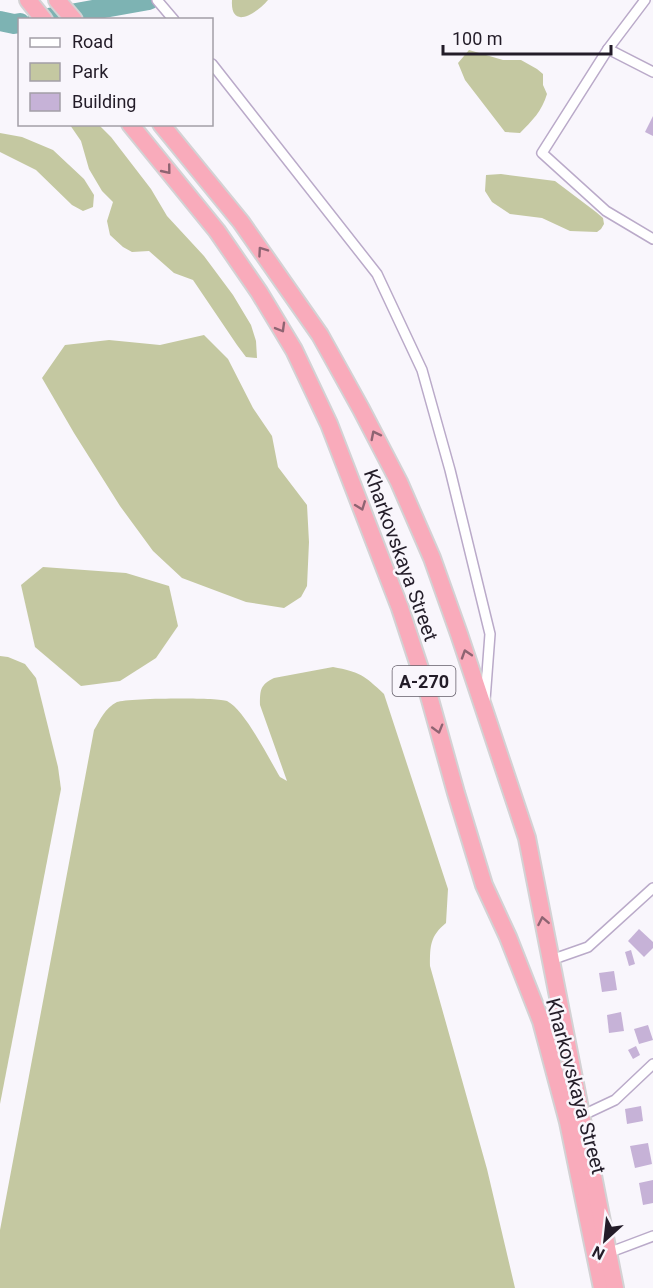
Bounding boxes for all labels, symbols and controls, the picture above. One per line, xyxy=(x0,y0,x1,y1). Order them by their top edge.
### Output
legend xyxy=(18,18,213,126)
scale bar xyxy=(443,18,611,56)
text: 100 m xyxy=(452,28,503,49)
text: Road xyxy=(72,31,113,52)
text: Park xyxy=(72,61,109,82)
text: Building xyxy=(72,91,136,112)
one-way arrow xyxy=(160,163,171,174)
one-way arrow xyxy=(258,247,269,258)
one-way arrow xyxy=(273,322,285,332)
one-way arrow xyxy=(371,431,382,442)
street label: Kharkovskaya Street xyxy=(359,466,443,644)
one-way arrow xyxy=(353,500,366,510)
one-way arrow xyxy=(460,649,473,660)
road number: А-270 xyxy=(392,666,456,696)
one-way arrow xyxy=(431,724,443,734)
one-way arrow xyxy=(537,917,550,927)
street label: Kharkovskaya Street xyxy=(541,995,611,1177)
north arrow xyxy=(575,1210,635,1270)
text: N xyxy=(589,1242,608,1264)

